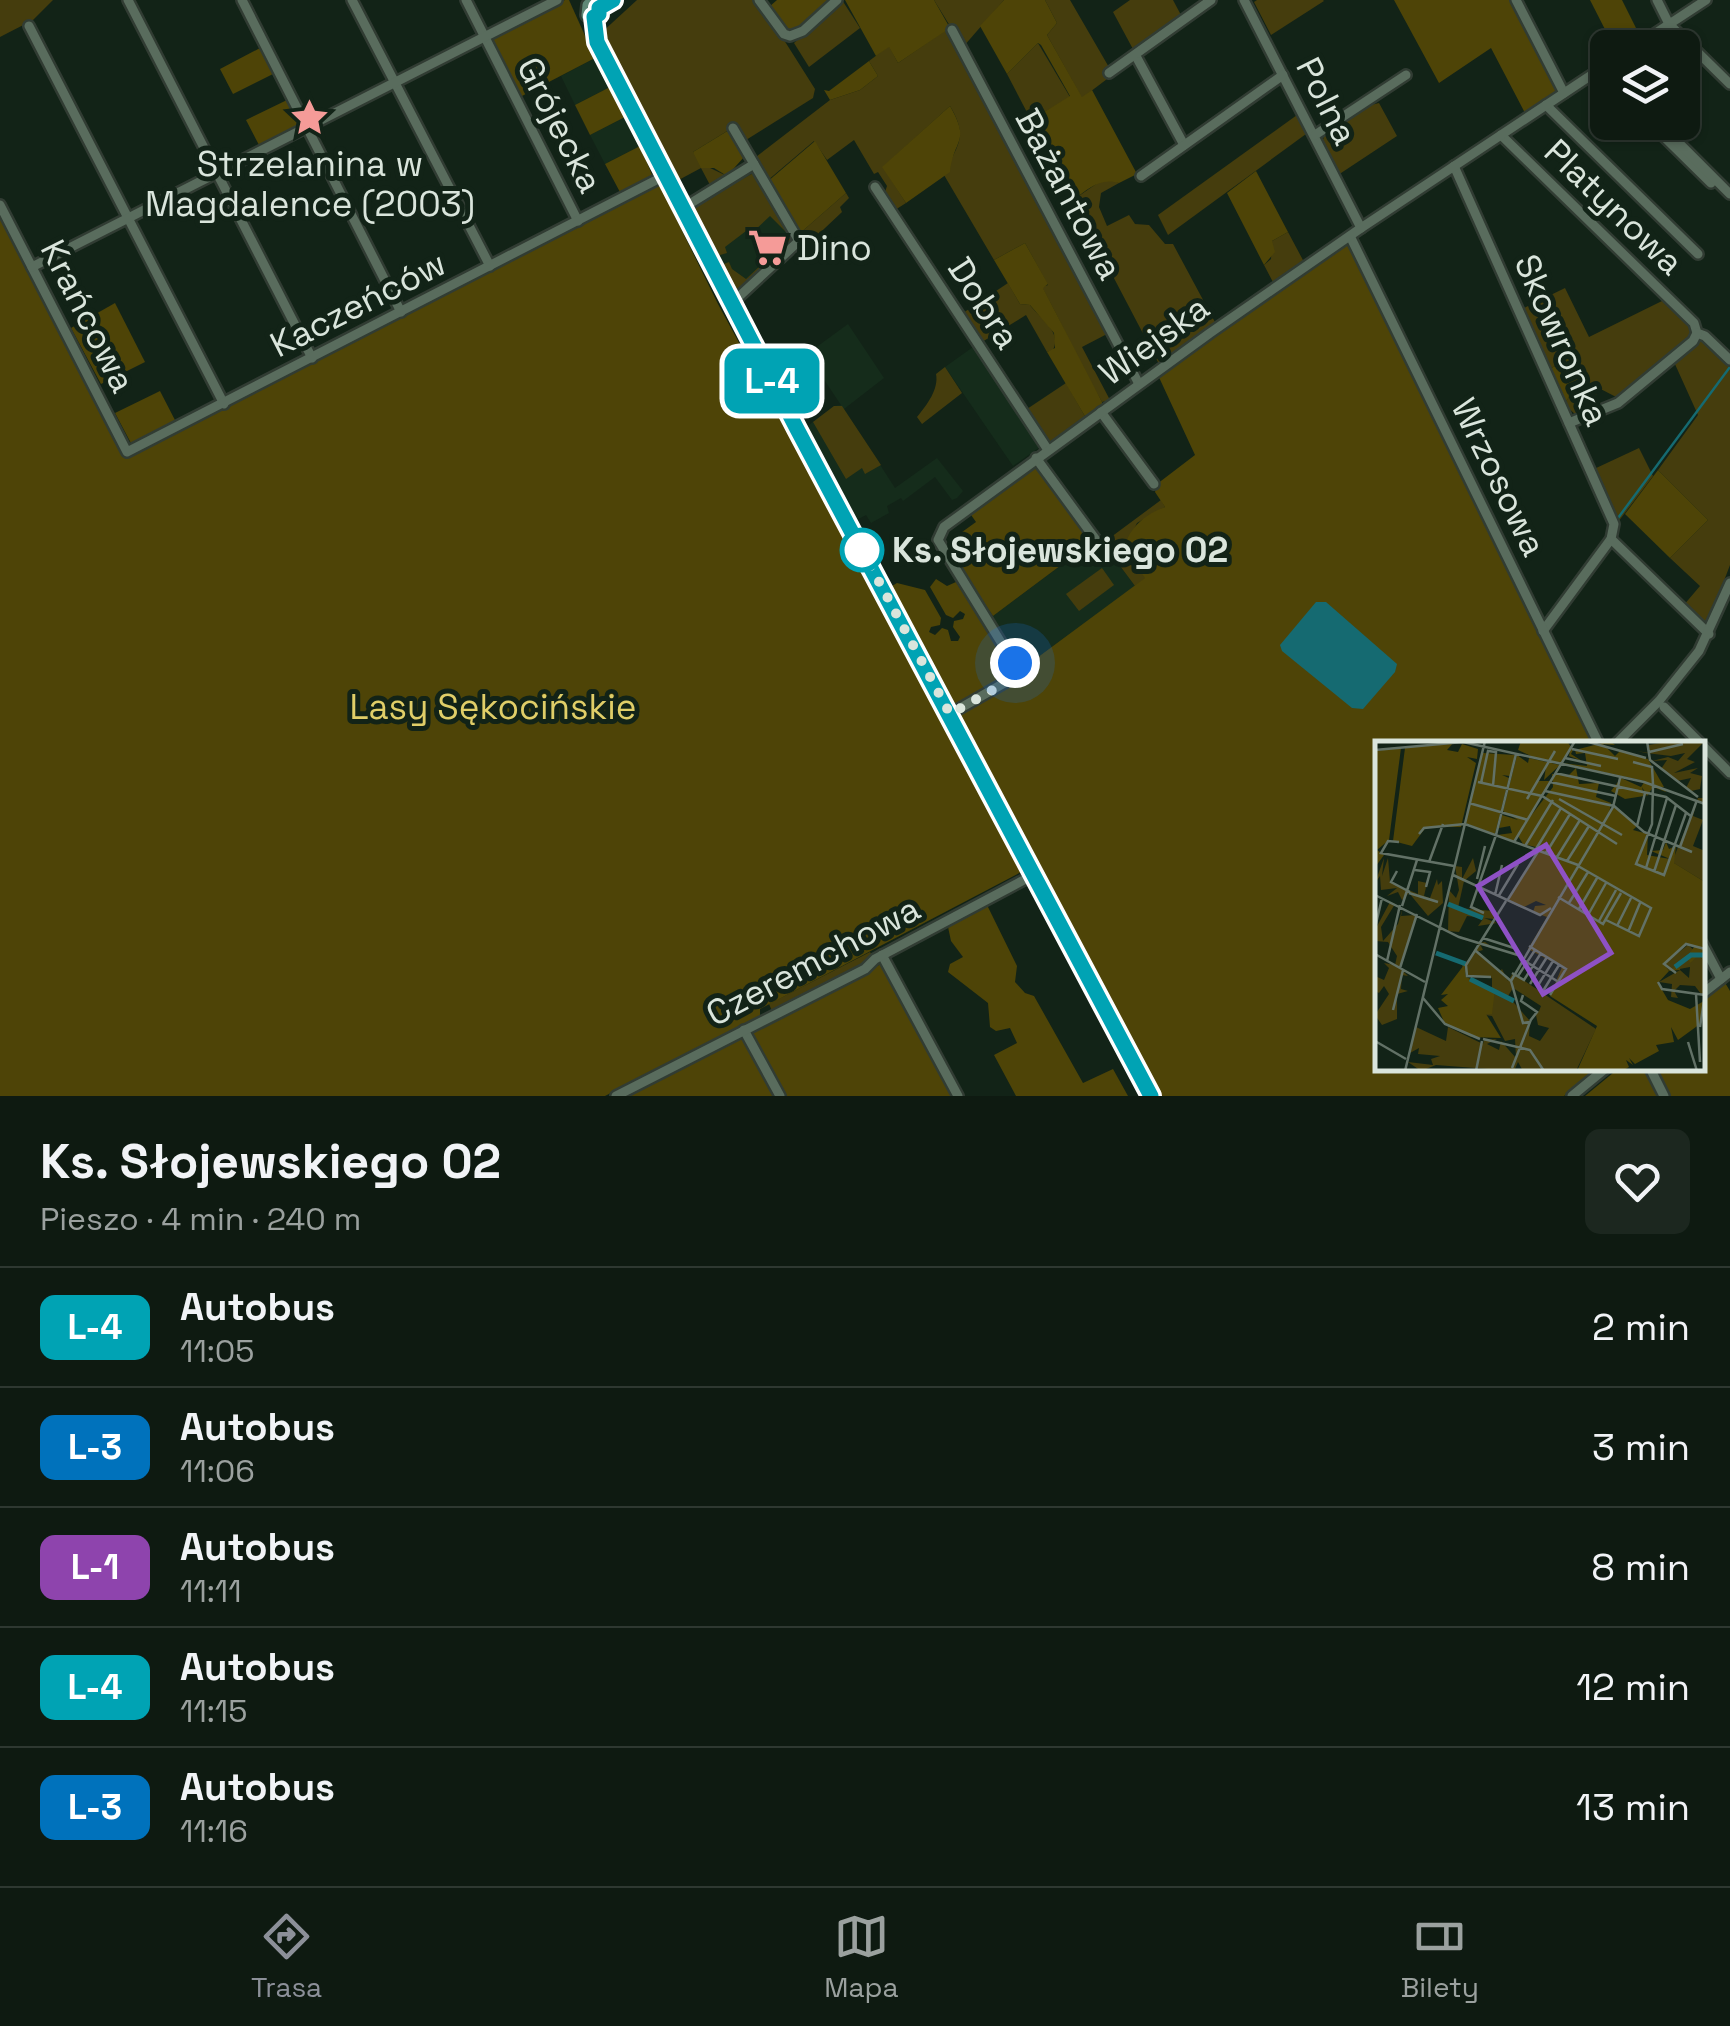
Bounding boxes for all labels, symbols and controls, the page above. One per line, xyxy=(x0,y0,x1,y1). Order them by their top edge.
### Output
map controls xyxy=(1590,30,1700,140)
button: layers xyxy=(1590,30,1700,140)
street label: Grójecka xyxy=(507,50,613,200)
street label: Polna xyxy=(1286,50,1368,152)
place icon: Strzelanina w Magdalence (2003) xyxy=(289,96,331,138)
street label: Bażantowa xyxy=(1006,101,1132,287)
street label: Platynowa xyxy=(1535,130,1693,284)
place label: Strzelanina w Magdalence (2003) xyxy=(145,142,475,226)
place label: Dino xyxy=(797,226,872,270)
supermarket icon: Dino xyxy=(746,227,788,269)
street label: Krańcowa xyxy=(31,232,145,400)
street label: Kaczeńców xyxy=(263,241,453,367)
street label: Skowronka xyxy=(1505,248,1619,432)
street label: Dobra xyxy=(938,249,1030,357)
street label: Wiejska xyxy=(1090,285,1218,395)
line badge: L-4 xyxy=(714,348,830,414)
text: L-4 xyxy=(744,359,800,403)
street label: Wrzosowa xyxy=(1442,391,1556,563)
place label: Ks. Słojewskiego 02 xyxy=(892,528,1228,572)
marker: Ks. Słojewskiego 02 xyxy=(841,529,883,571)
your location xyxy=(990,638,1040,688)
park label: Lasy Sękocińskie xyxy=(349,685,637,729)
inset map xyxy=(1375,741,1705,1071)
street label: Czeremchowa xyxy=(699,886,927,1036)
button: heart xyxy=(1585,1129,1690,1234)
text: Ks. Słojewskiego 02 xyxy=(40,1131,501,1192)
text: Pieszo · 4 min · 240 m xyxy=(40,1199,361,1239)
text: Autobus xyxy=(180,1283,335,1331)
text: 2 min xyxy=(1592,1303,1690,1351)
text: L-4 xyxy=(67,1305,123,1349)
text: 11:05 xyxy=(180,1331,255,1371)
text: Autobus xyxy=(180,1403,335,1451)
text: 3 min xyxy=(1592,1423,1690,1471)
text: L-3 xyxy=(68,1425,122,1469)
text: 11:06 xyxy=(180,1451,255,1491)
text: Autobus xyxy=(180,1523,335,1571)
text: 8 min xyxy=(1591,1543,1690,1591)
text: L-1 xyxy=(71,1545,119,1589)
text: 11:11 xyxy=(180,1571,242,1611)
text: Autobus xyxy=(180,1643,335,1691)
text: 12 min xyxy=(1576,1663,1690,1711)
text: L-4 xyxy=(67,1665,123,1709)
text: 11:15 xyxy=(180,1691,247,1731)
text: Autobus xyxy=(180,1763,335,1811)
text: 13 min xyxy=(1576,1783,1690,1831)
text: L-3 xyxy=(68,1785,122,1829)
text: 11:16 xyxy=(180,1811,248,1851)
tab: Trasa xyxy=(251,1909,322,2005)
tab: Mapa xyxy=(824,1909,899,2005)
tab: Bilety xyxy=(1401,1909,1479,2005)

